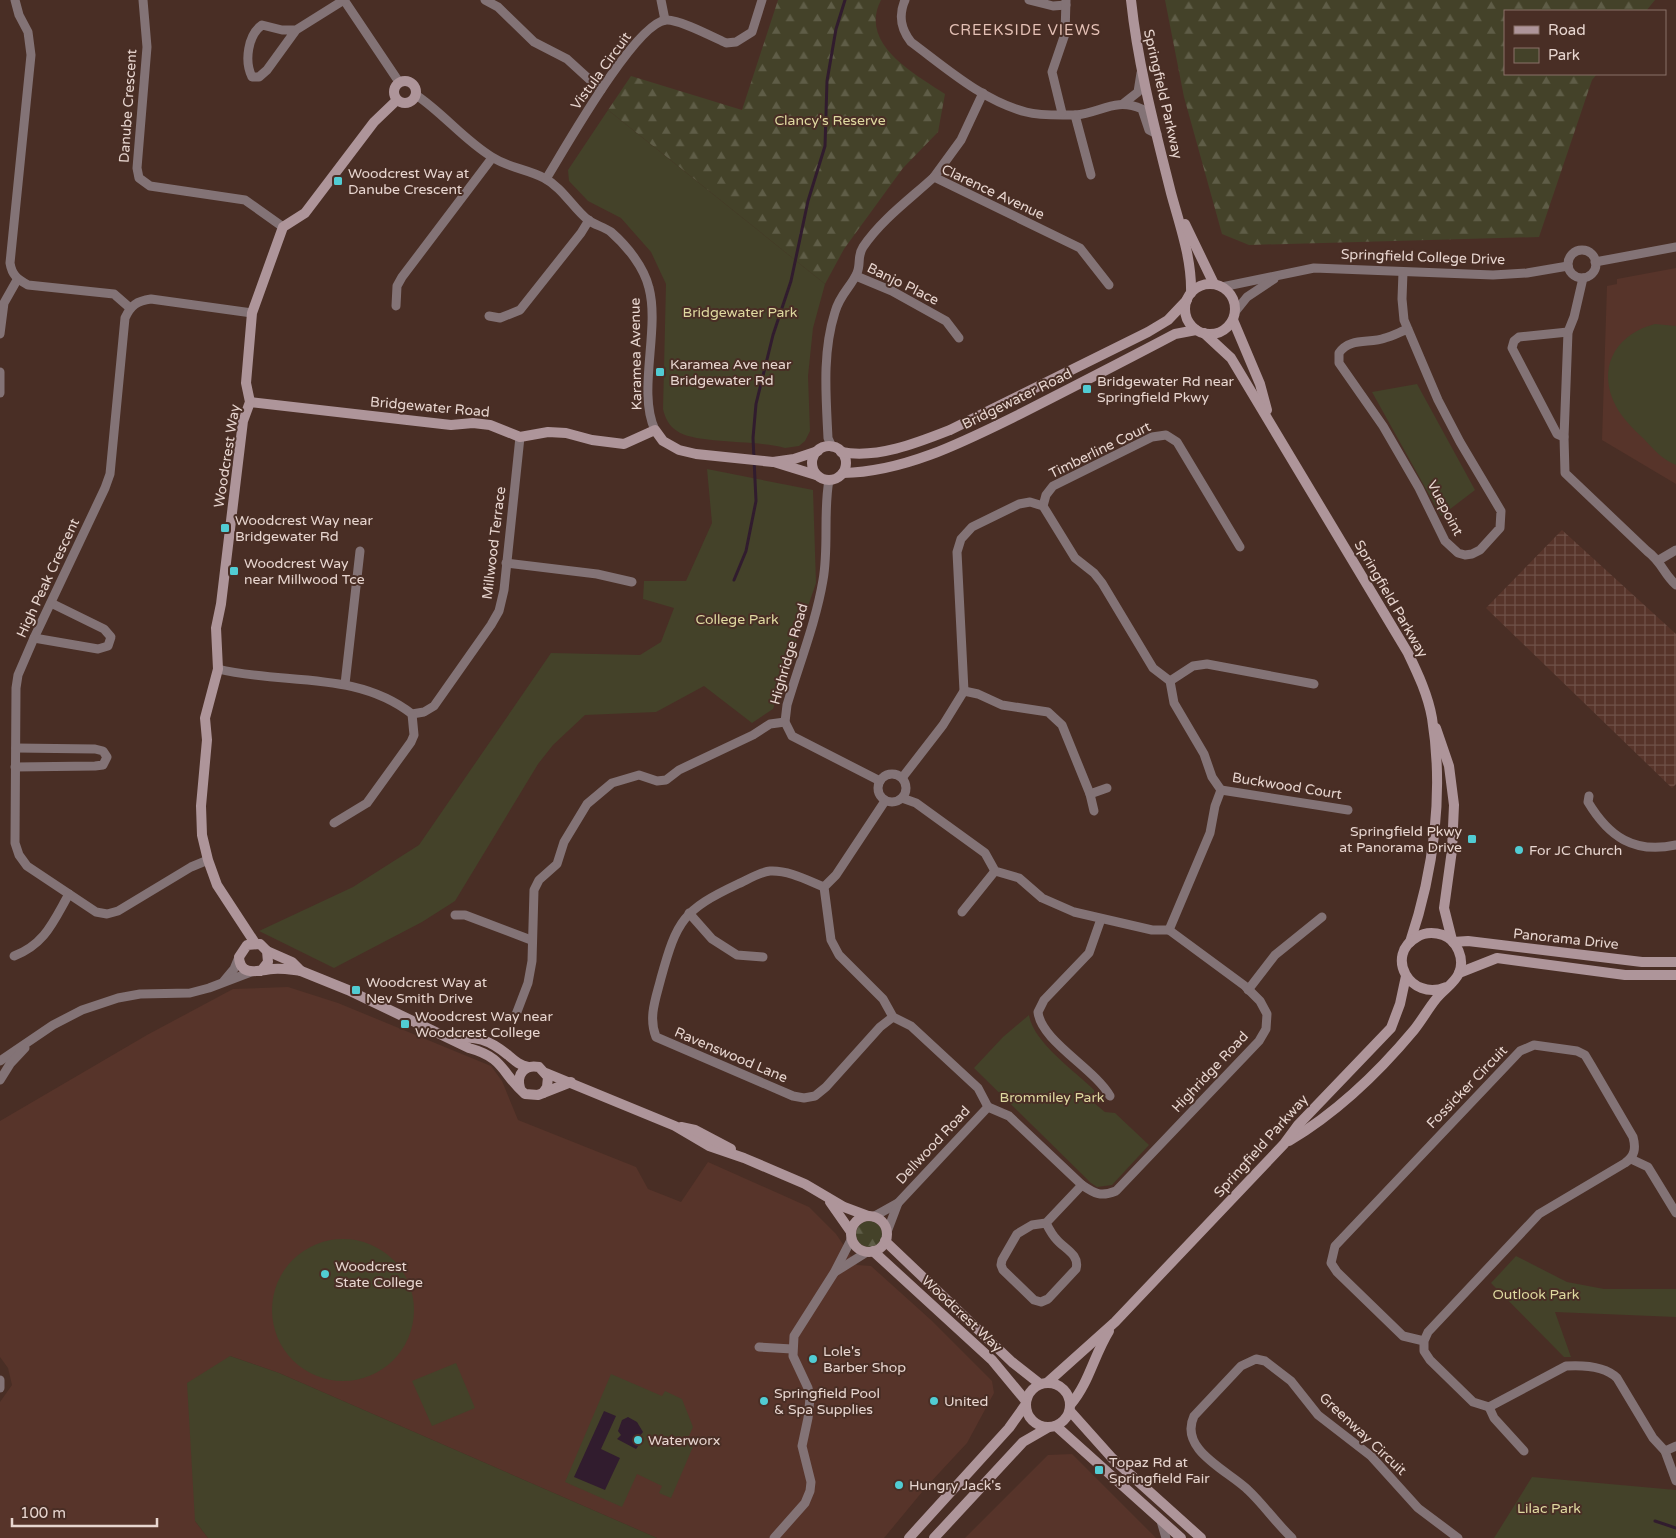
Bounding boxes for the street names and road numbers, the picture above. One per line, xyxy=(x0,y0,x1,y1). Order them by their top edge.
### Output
street label: Vistula Circuit xyxy=(567,28,635,113)
street label: Springfield Parkway xyxy=(1140,28,1186,161)
street label: Danube Crescent xyxy=(116,48,141,164)
street label: Clarence Avenue xyxy=(939,161,1047,223)
street label: Springfield College Drive xyxy=(1341,246,1505,268)
street label: Banjo Place xyxy=(864,259,942,309)
street label: Karamea Avenue xyxy=(627,297,645,411)
street label: Bridgewater Road xyxy=(959,365,1075,433)
street label: Bridgewater Road xyxy=(369,393,491,421)
street label: Woodcrest Way xyxy=(210,403,244,509)
street label: Timberline Court xyxy=(1046,418,1154,482)
street label: Vuepoint xyxy=(1423,477,1467,539)
street label: Millwood Terrace xyxy=(479,485,509,601)
street label: High Peak Crescent xyxy=(13,515,83,640)
street label: Springfield Parkway xyxy=(1351,537,1432,661)
street label: Highridge Road xyxy=(766,601,812,707)
street label: Buckwood Court xyxy=(1231,769,1344,803)
street label: Panorama Drive xyxy=(1512,925,1620,953)
street label: Ravenswood Lane xyxy=(672,1024,790,1086)
street label: Highridge Road xyxy=(1168,1028,1252,1116)
street label: Fossicker Circuit xyxy=(1423,1042,1511,1132)
street label: Springfield Parkway xyxy=(1210,1091,1312,1201)
street label: Dellwood Road xyxy=(892,1102,974,1188)
street label: Woodcrest Way xyxy=(918,1272,1006,1356)
street label: Greenway Circuit xyxy=(1316,1389,1411,1479)

